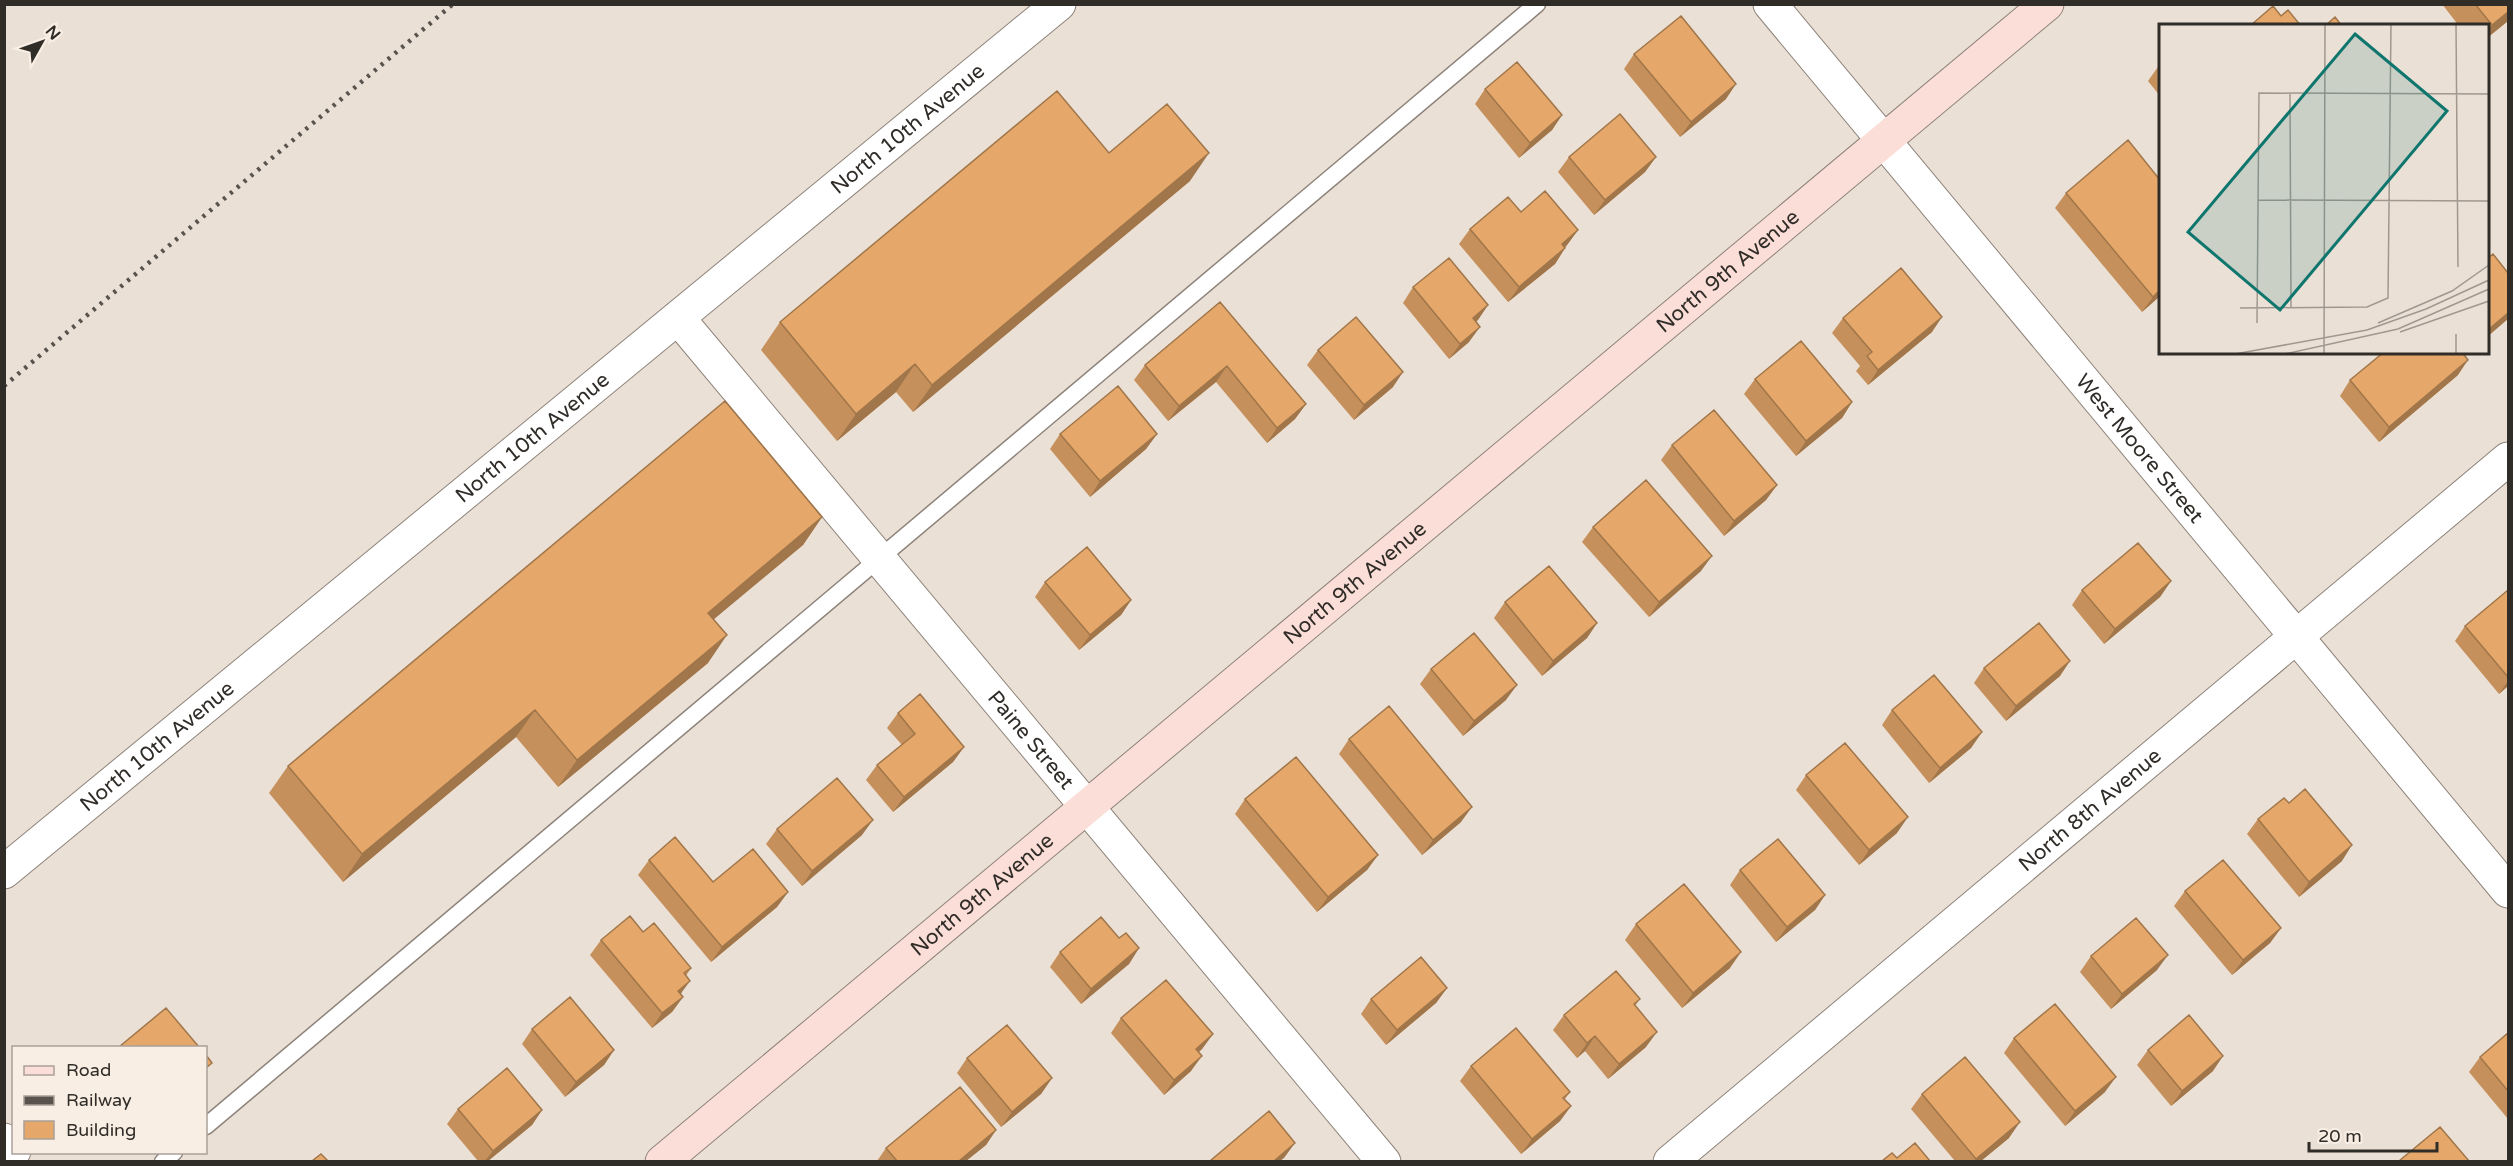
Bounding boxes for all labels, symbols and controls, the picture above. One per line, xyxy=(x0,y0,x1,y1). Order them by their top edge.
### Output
north arrow xyxy=(12,12,72,72)
text: N xyxy=(41,22,65,44)
inset map xyxy=(2159,24,2489,354)
street label: North 10th Avenue xyxy=(826,58,990,200)
street label: North 9th Avenue xyxy=(1651,205,1804,338)
street label: North 10th Avenue xyxy=(451,367,615,508)
street label: West Moore Street xyxy=(2070,369,2209,528)
street label: North 9th Avenue xyxy=(1279,516,1432,650)
street label: North 10th Avenue xyxy=(75,676,239,817)
street label: Paine Street xyxy=(982,686,1079,795)
street label: North 8th Avenue xyxy=(2014,743,2167,877)
street label: North 9th Avenue xyxy=(906,828,1059,962)
legend xyxy=(12,1046,207,1154)
text: Road xyxy=(66,1059,111,1081)
text: Railway xyxy=(66,1089,132,1111)
scale bar xyxy=(2309,1115,2436,1153)
text: Building xyxy=(66,1119,136,1141)
text: 20 m xyxy=(2318,1125,2362,1147)

